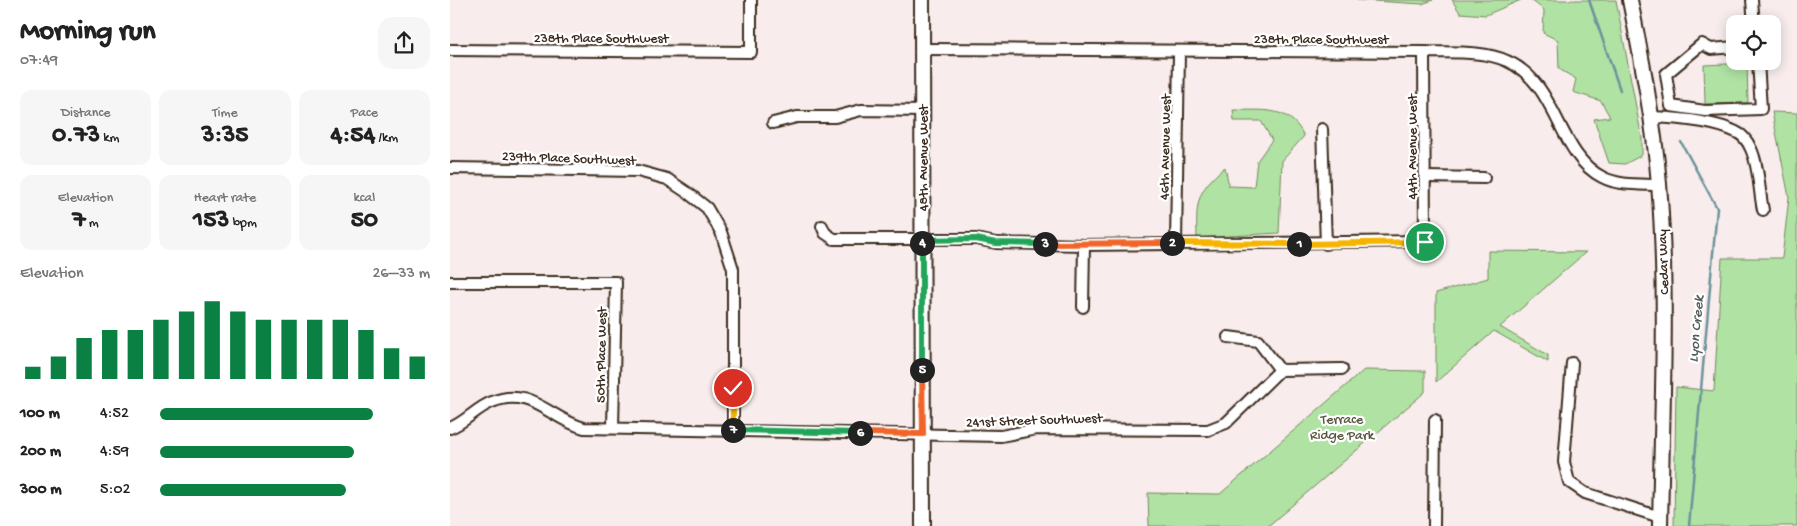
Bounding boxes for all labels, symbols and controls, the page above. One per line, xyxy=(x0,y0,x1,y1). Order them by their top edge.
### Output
map controls xyxy=(1726,15,1781,70)
button: locate xyxy=(1726,15,1781,70)
text: Morning run xyxy=(20,16,155,49)
button: share xyxy=(378,17,430,69)
street label: 238th Place Southwest xyxy=(534,31,670,48)
street label: 238th Place Southwest xyxy=(1254,32,1390,49)
text: 07:49 xyxy=(20,52,58,71)
street label: 46th Avenue West xyxy=(1157,93,1176,200)
street label: 44th Avenue West xyxy=(1405,93,1422,200)
street label: 48th Avenue West xyxy=(916,104,933,211)
text: Distance xyxy=(61,105,110,122)
text: Time xyxy=(212,105,238,122)
text: Pace xyxy=(351,105,378,122)
text: 0.73 xyxy=(52,122,100,151)
text: 3:35 xyxy=(202,122,248,151)
text: 4:54 xyxy=(331,122,375,151)
text: km xyxy=(100,130,119,147)
text: /km xyxy=(375,130,398,147)
street label: 239th Place Southwest xyxy=(502,149,637,170)
text: Elevation xyxy=(58,190,113,207)
text: Heart rate xyxy=(194,190,256,207)
text: kcal xyxy=(353,190,375,207)
text: 7 xyxy=(73,207,86,236)
text: 153 xyxy=(193,207,229,236)
text: 50 xyxy=(351,207,378,236)
text: m xyxy=(86,215,99,232)
text: bpm xyxy=(229,215,257,232)
pin xyxy=(1404,221,1446,263)
icon: arrive xyxy=(1411,228,1439,256)
street label: Cedar Way xyxy=(1655,229,1674,295)
pin: 4 xyxy=(910,230,934,256)
pin: 2 xyxy=(1160,230,1184,256)
pin: 3 xyxy=(1032,232,1058,256)
pin: 1 xyxy=(1286,232,1312,256)
text: 4 xyxy=(919,235,926,252)
text: 2 xyxy=(1169,235,1176,252)
text: 3 xyxy=(1042,236,1049,253)
text: 1 xyxy=(1297,236,1302,253)
text: Elevation xyxy=(20,265,84,284)
text: 26–33 m xyxy=(372,265,430,284)
water label: Lyon Creek xyxy=(1685,294,1709,363)
street label: 50th Place West xyxy=(593,306,612,403)
pin: 5 xyxy=(910,358,934,382)
text: 5 xyxy=(919,362,926,379)
pin xyxy=(712,367,754,409)
icon: check xyxy=(719,374,747,402)
text: 100 m xyxy=(20,405,60,424)
text: 4:52 xyxy=(100,405,129,424)
street label: 241st Street Southwest xyxy=(966,411,1104,432)
park label: Terrace Ridge Park xyxy=(1310,412,1376,445)
pin: 7 xyxy=(720,418,746,442)
pin: 6 xyxy=(848,420,872,446)
text: 7 xyxy=(730,422,737,439)
text: 6 xyxy=(857,425,864,442)
text: 200 m xyxy=(20,443,61,462)
text: 4:59 xyxy=(100,443,129,462)
text: 300 m xyxy=(20,481,62,500)
text: 5:02 xyxy=(100,481,130,500)

